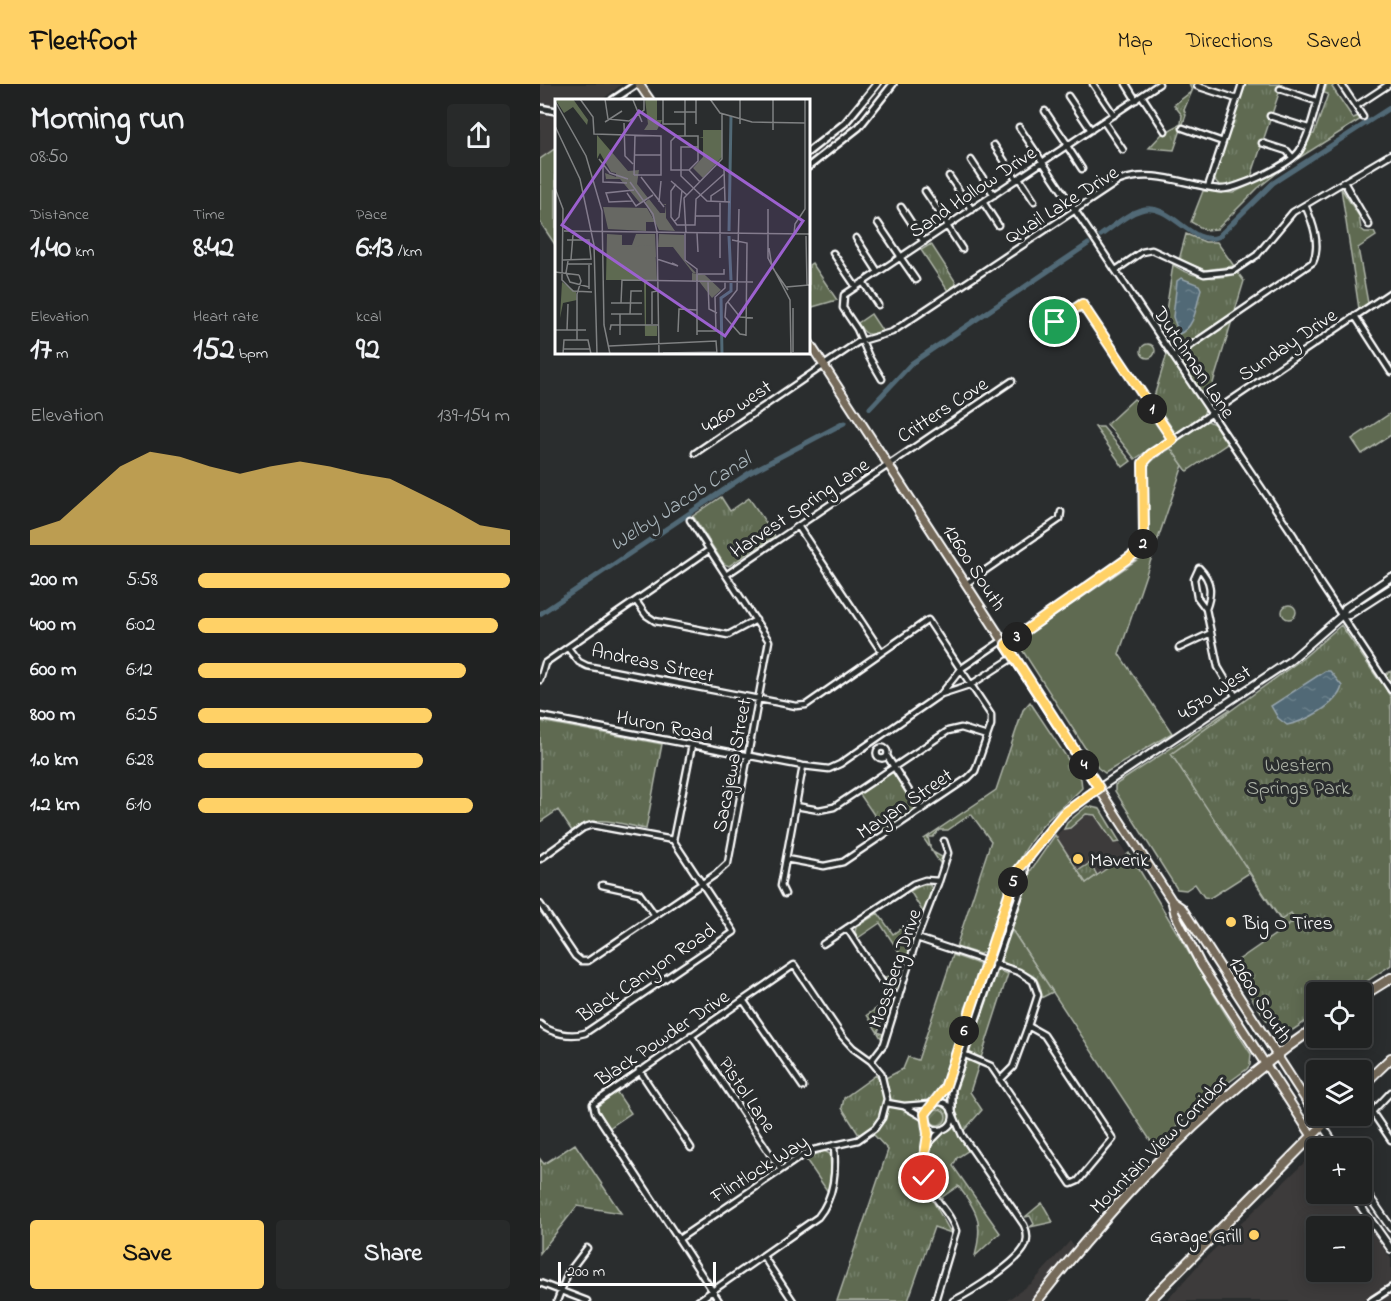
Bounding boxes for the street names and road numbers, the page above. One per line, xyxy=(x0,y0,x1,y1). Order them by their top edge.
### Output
street label: Sand Hollow Drive xyxy=(904,140,1043,247)
street label: Quail Lake Drive xyxy=(1000,159,1125,253)
street label: Dutchman Lane xyxy=(1144,301,1241,425)
street label: Sunday Drive xyxy=(1233,302,1344,390)
street label: Critters Cove xyxy=(892,371,995,451)
street label: 4260 west xyxy=(696,374,779,442)
street label: Harvest Spring Lane xyxy=(725,452,876,567)
street label: 12600 South xyxy=(934,519,1012,617)
street label: Andreas Street xyxy=(588,637,717,692)
street label: 4570 West xyxy=(1173,659,1258,729)
street label: Sacajewa Street xyxy=(706,696,761,835)
street label: Huron Road xyxy=(614,704,715,751)
street label: Mayan Street xyxy=(852,762,959,848)
street label: Mossberg Drive xyxy=(862,905,931,1033)
street label: Black Canyon Road xyxy=(572,917,722,1032)
street label: 12600 South xyxy=(1220,951,1298,1049)
street label: Black Powder Drive xyxy=(590,983,736,1095)
street label: Pistol Lane xyxy=(710,1052,782,1139)
street label: Mountain View Corridor xyxy=(1084,1069,1236,1222)
street label: Flintlock Way xyxy=(705,1129,815,1212)

